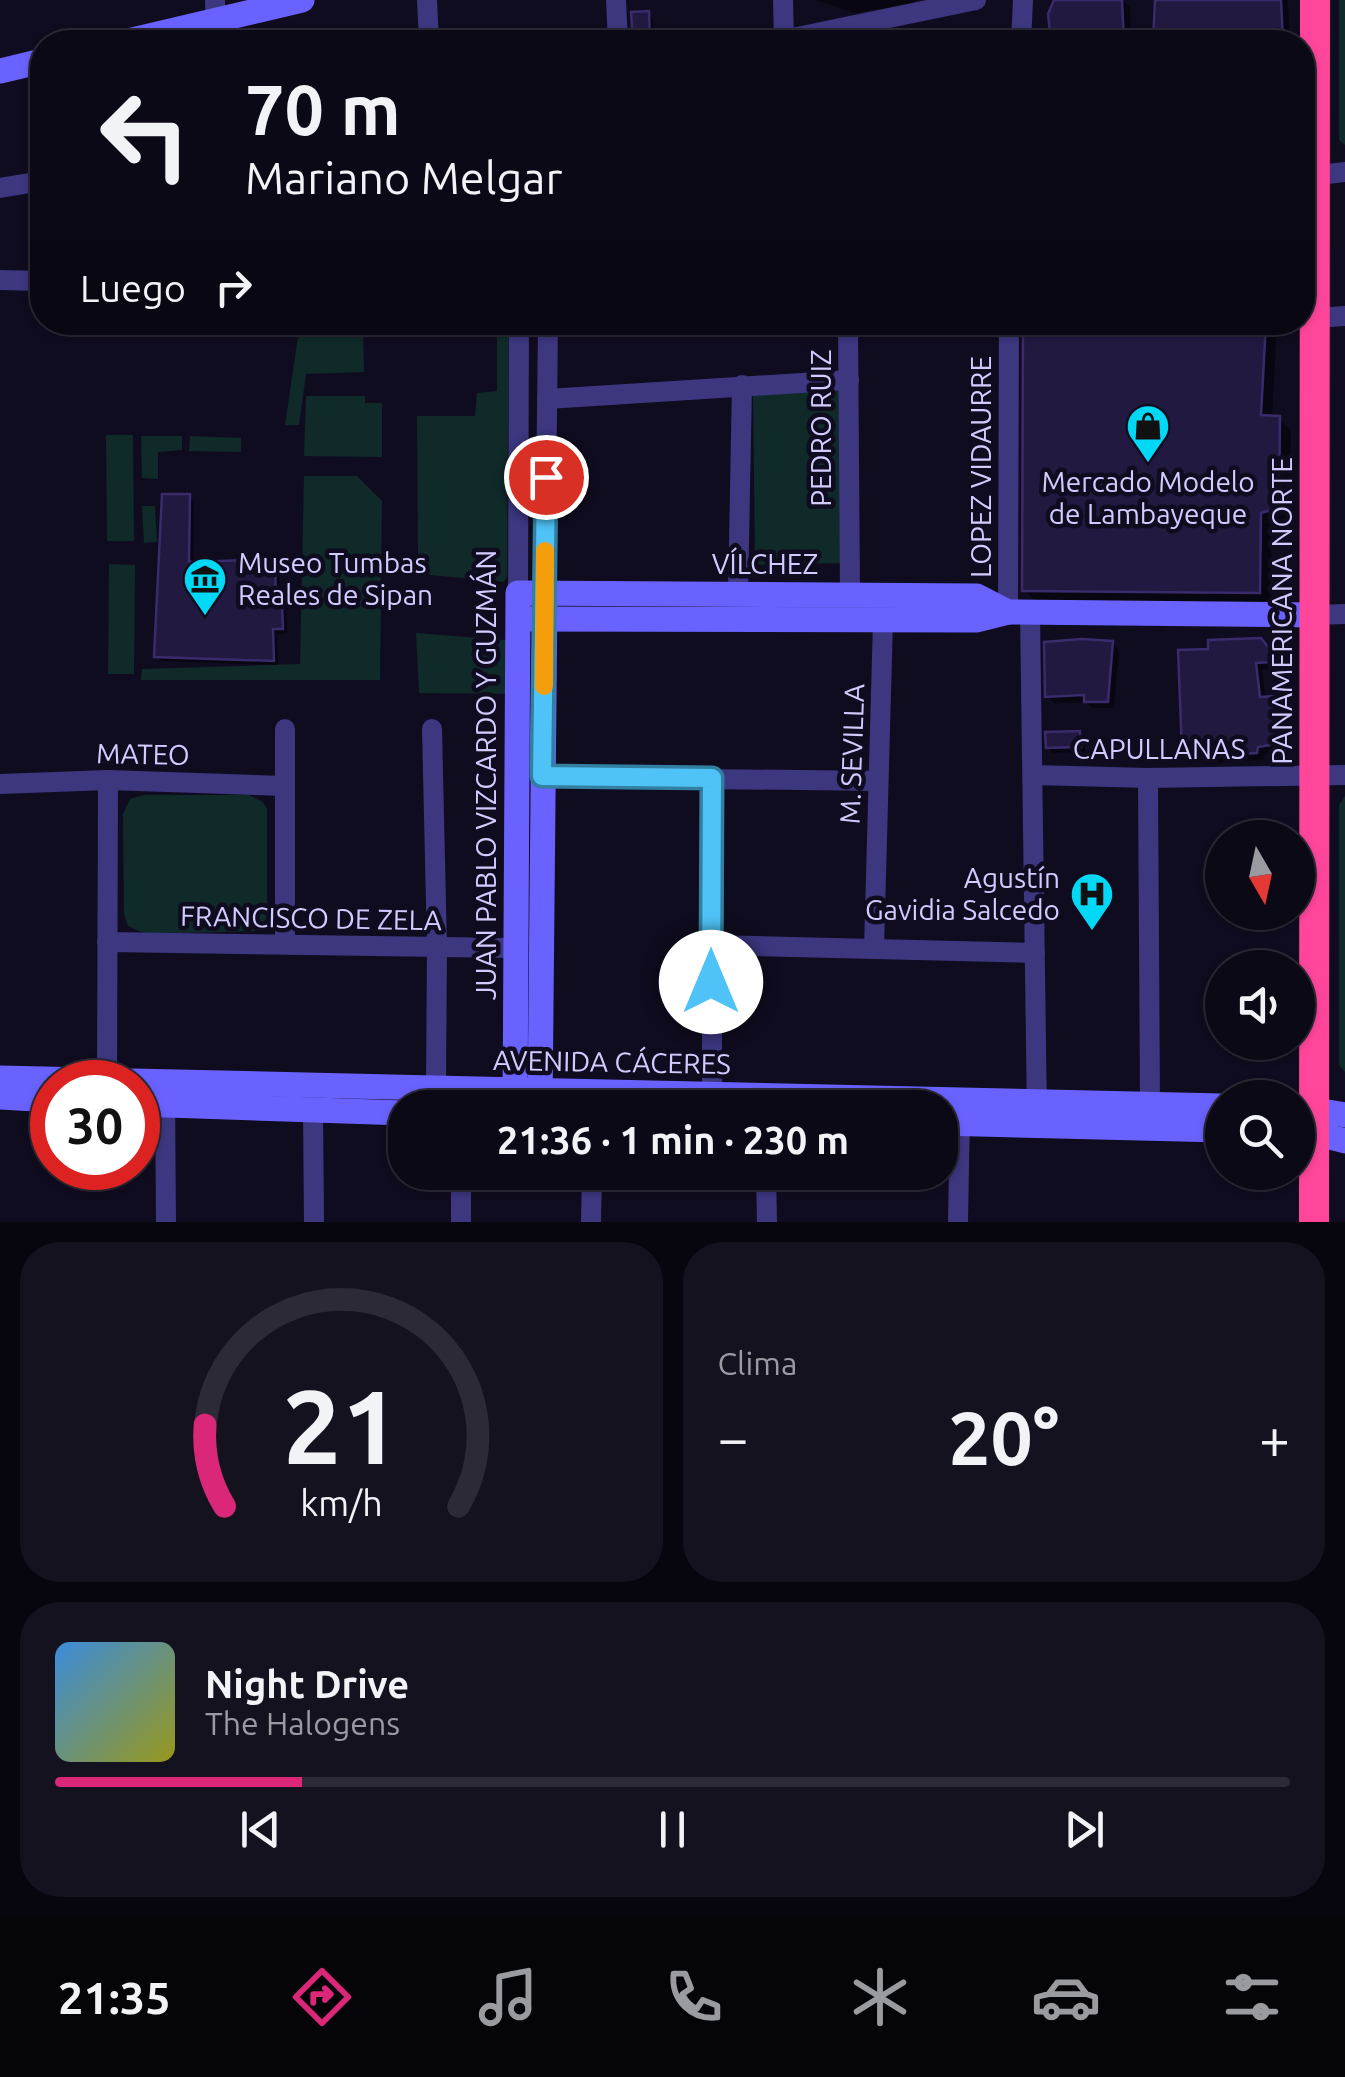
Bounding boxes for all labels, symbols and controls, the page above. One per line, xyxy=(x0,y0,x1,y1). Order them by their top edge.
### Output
icon: left xyxy=(80,70,210,200)
text: 70 m xyxy=(245,70,401,148)
text: Mariano Melgar xyxy=(245,152,562,203)
icon: right xyxy=(206,260,261,315)
text: Luego xyxy=(80,267,186,309)
street label: PEDRO RUIZ xyxy=(805,349,836,507)
street label: LOPEZ VIDAURRE xyxy=(965,356,996,578)
shop icon: Mercado Modelo de Lambayeque xyxy=(1125,403,1171,464)
pin xyxy=(504,435,589,520)
icon: arrive xyxy=(519,450,574,505)
street label: PANAMERICANA NORTE xyxy=(1266,457,1297,765)
place label: Mercado Modelo de Lambayeque xyxy=(1041,466,1255,529)
place label: Museo Tumbas Reales de Sipan xyxy=(238,547,433,610)
street label: VÍLCHEZ xyxy=(712,547,818,579)
street label: JUAN PABLO VIZCARDO Y GUZMÁN xyxy=(469,550,501,1000)
museum icon: Museo Tumbas Reales de Sipan xyxy=(182,556,228,617)
street label: M. SEVILLA xyxy=(834,683,869,825)
street label: CAPULLANAS xyxy=(1073,733,1245,764)
street label: MATEO xyxy=(96,737,190,770)
north arrow xyxy=(1205,820,1315,930)
map controls xyxy=(1205,820,1315,1190)
place label: Agustín Gavidia Salcedo xyxy=(865,862,1060,925)
hospital icon: Agustín Gavidia Salcedo xyxy=(1069,871,1115,932)
street label: FRANCISCO DE ZELA xyxy=(180,900,442,935)
position arrow xyxy=(659,930,763,1034)
button: sound xyxy=(1205,950,1315,1060)
street label: AVENIDA CÁCERES xyxy=(493,1043,731,1079)
speed limit sign: 30 xyxy=(30,1060,160,1190)
button: search xyxy=(1205,1080,1315,1190)
text: 21:36 · 1 min · 230 m xyxy=(497,1119,849,1161)
text: Clima xyxy=(718,1345,797,1381)
text: 21 xyxy=(283,1367,400,1484)
text: 20° xyxy=(948,1395,1059,1479)
text: − xyxy=(718,1407,749,1468)
text: + xyxy=(1259,1407,1290,1468)
text: km/h xyxy=(300,1483,383,1523)
text: Night Drive xyxy=(205,1663,409,1705)
text: The Halogens xyxy=(205,1705,400,1741)
icon: previous xyxy=(233,1802,288,1857)
icon: pause xyxy=(645,1802,700,1857)
icon: next xyxy=(1057,1802,1112,1857)
icon: directions xyxy=(287,1962,357,2032)
icon: music xyxy=(473,1962,543,2032)
icon: phone xyxy=(659,1962,729,2032)
icon: climate xyxy=(845,1962,915,2032)
icon: car xyxy=(1031,1962,1101,2032)
icon: filters xyxy=(1217,1962,1287,2032)
text: 21:35 xyxy=(58,1972,171,2023)

